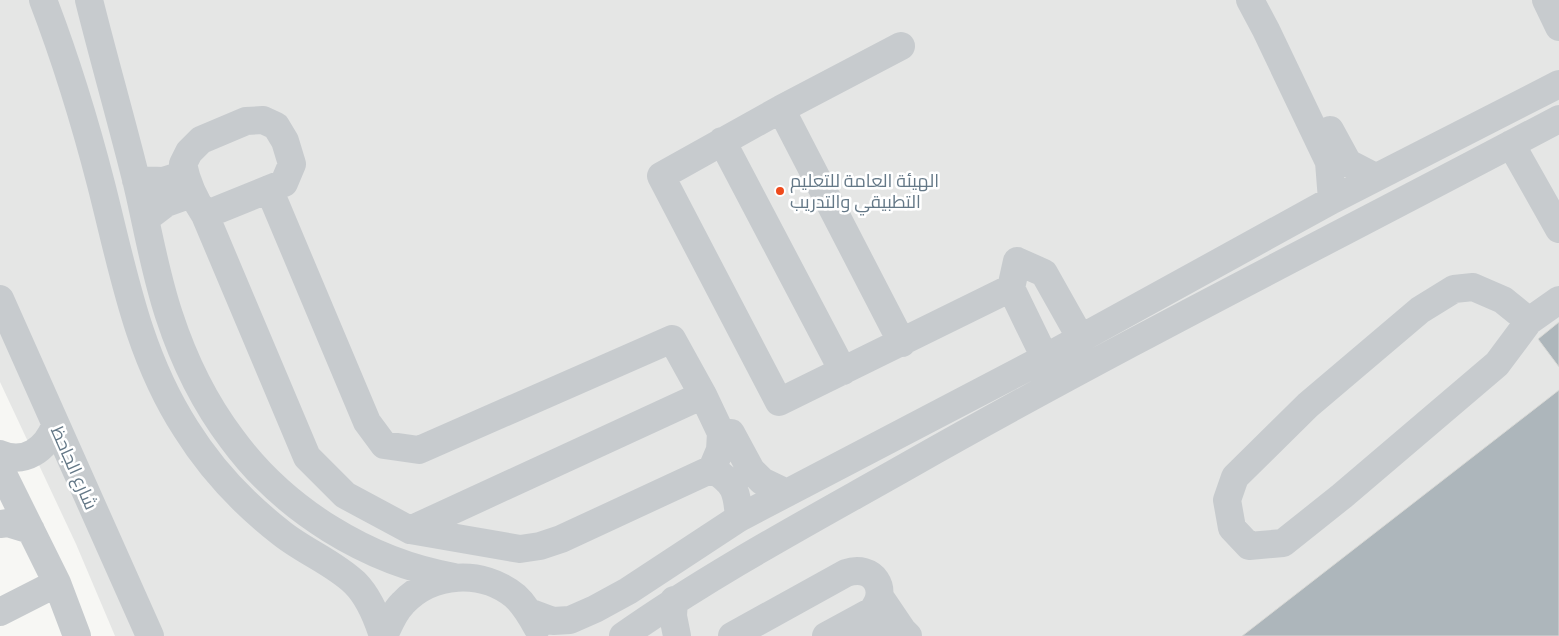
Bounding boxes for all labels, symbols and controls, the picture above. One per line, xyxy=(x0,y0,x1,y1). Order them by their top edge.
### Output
place label: الهيئة العامة للتعليم التطبيقي والتدريب xyxy=(790,167,939,216)
marker: الهيئة العامة للتعليم التطبيقي والتدريب xyxy=(774,185,786,197)
street label: شارع الجاحظ xyxy=(44,422,105,514)

